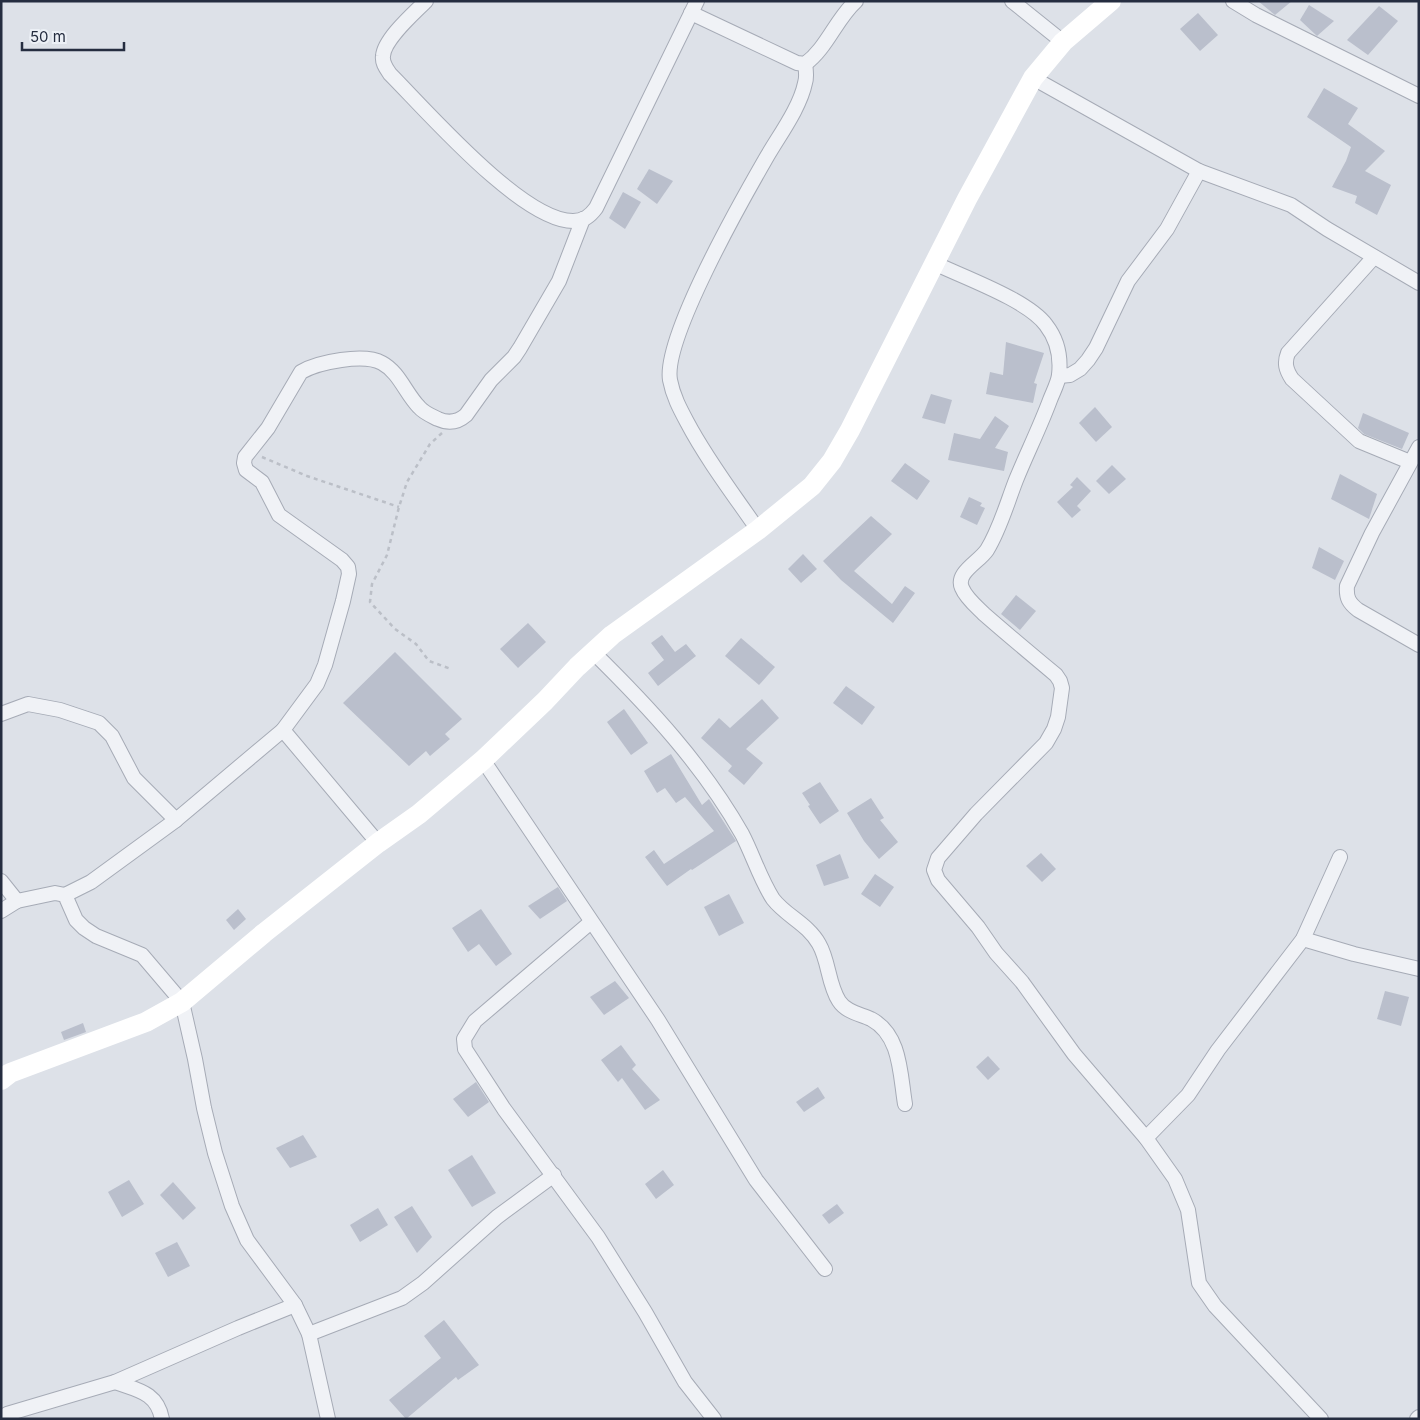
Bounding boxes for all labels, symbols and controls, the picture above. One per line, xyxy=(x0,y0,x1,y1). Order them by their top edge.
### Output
scale bar xyxy=(22,20,125,52)
text: 50 m xyxy=(30,27,66,46)

